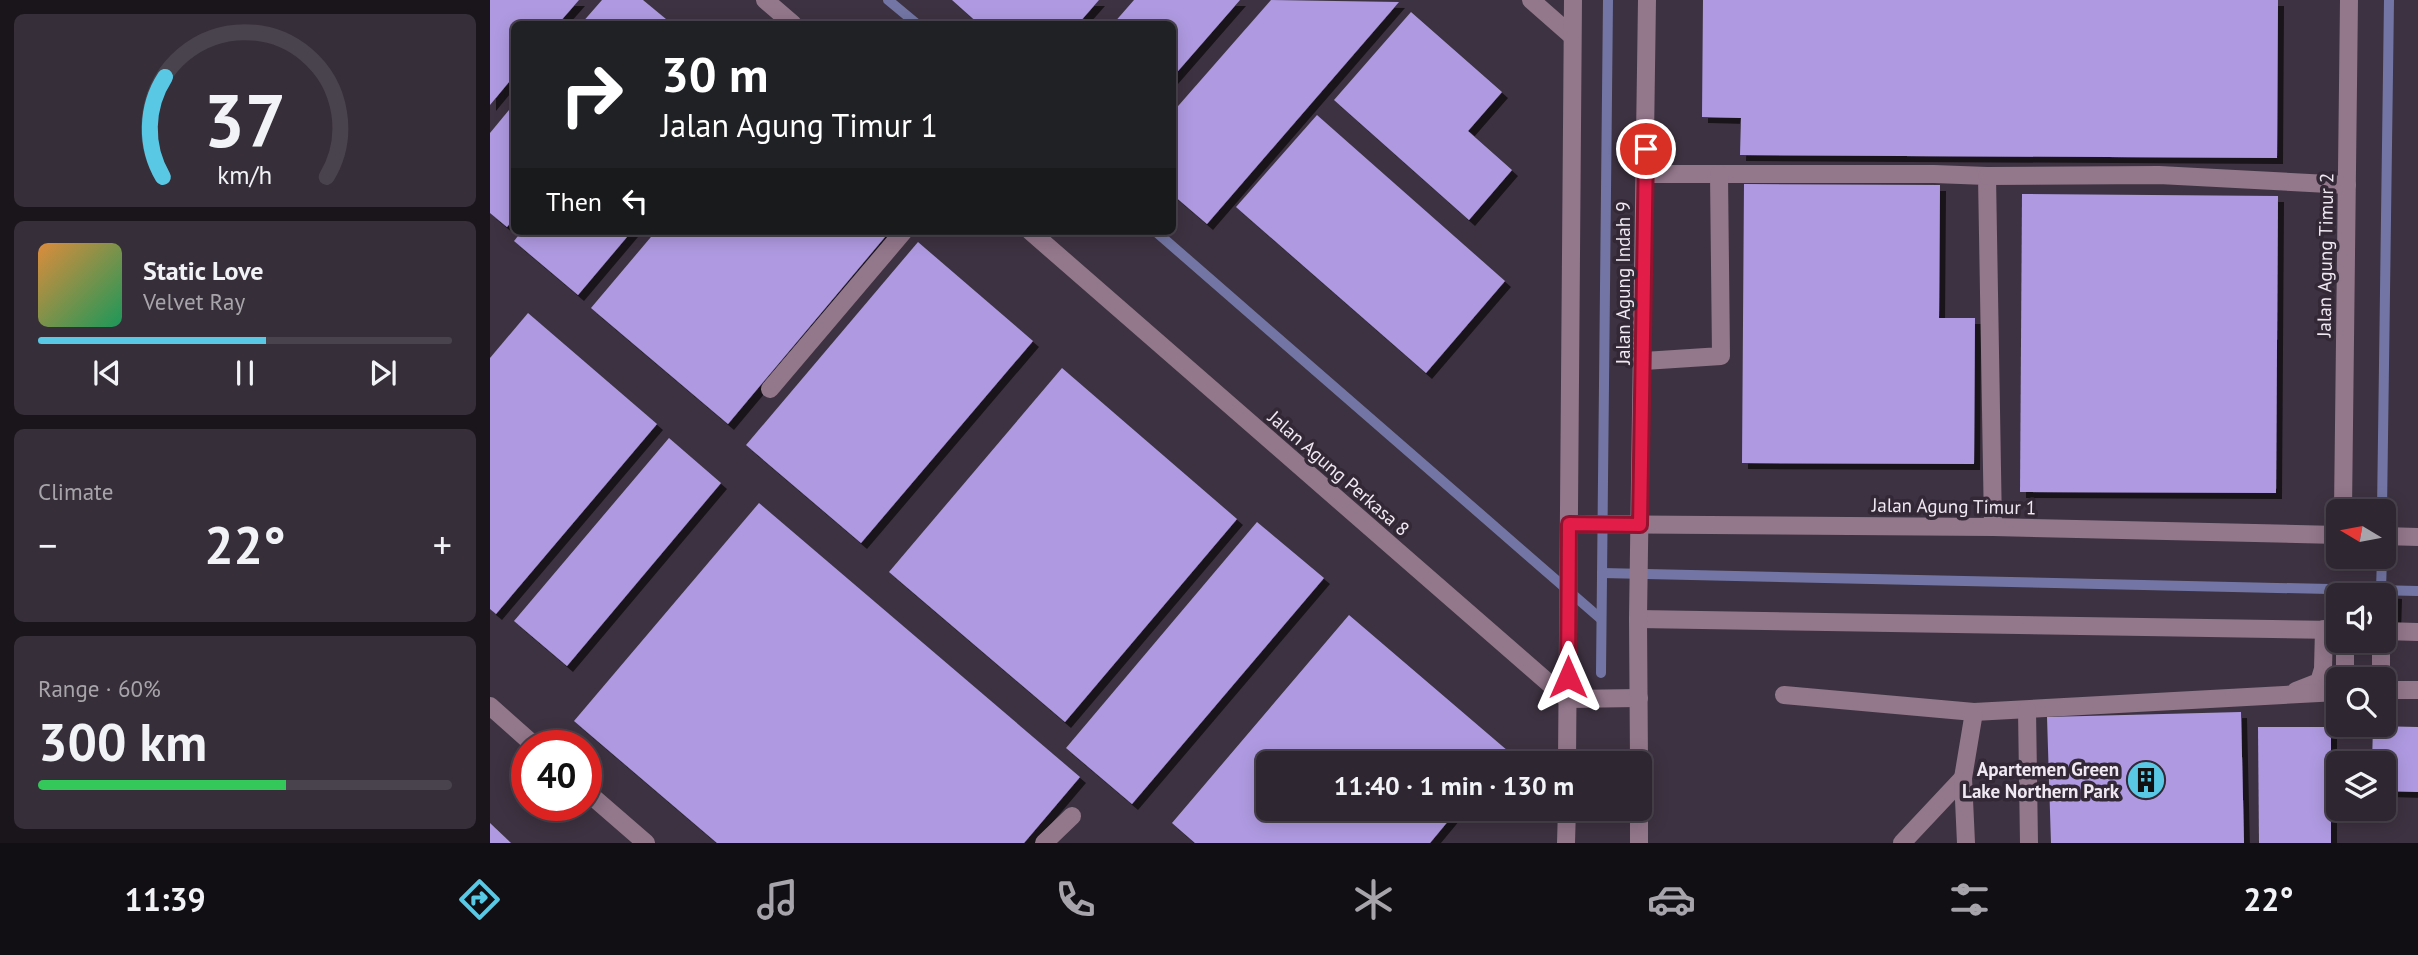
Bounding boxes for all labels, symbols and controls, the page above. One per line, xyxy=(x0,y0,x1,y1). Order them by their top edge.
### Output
text: 30 m xyxy=(661,42,768,106)
icon: right xyxy=(546,49,637,140)
text: 37 xyxy=(204,73,286,167)
text: Jalan Agung Timur 1 xyxy=(661,104,938,146)
pin xyxy=(1616,119,1676,179)
icon: arrive xyxy=(1627,130,1665,168)
text: km/h xyxy=(218,158,272,190)
street label: Jalan Agung Timur 2 xyxy=(2312,173,2338,338)
icon: left xyxy=(616,182,654,220)
text: Then xyxy=(546,185,602,218)
street label: Jalan Agung Indah 9 xyxy=(1611,201,1635,366)
text: Static Love xyxy=(143,254,264,287)
text: Velvet Ray xyxy=(143,287,245,316)
icon: previous xyxy=(88,354,126,392)
icon: pause xyxy=(226,354,264,392)
icon: next xyxy=(364,354,402,392)
street label: Jalan Agung Perkasa 8 xyxy=(1263,405,1414,541)
text: Climate xyxy=(38,477,113,506)
street label: Jalan Agung Timur 1 xyxy=(1871,493,2036,519)
north arrow xyxy=(2326,499,2396,569)
map controls xyxy=(2326,499,2396,821)
text: 22° xyxy=(204,511,286,578)
text: − xyxy=(38,520,57,569)
text: + xyxy=(433,520,452,569)
button: sound xyxy=(2326,583,2396,653)
position arrow xyxy=(1531,640,1605,714)
button: search xyxy=(2326,667,2396,737)
text: Range · 60% xyxy=(38,674,161,703)
text: 300 km xyxy=(38,708,207,775)
speed limit sign: 40 xyxy=(511,730,602,821)
button: layers xyxy=(2326,751,2396,821)
place label: Apartemen Green Lake Northern Park xyxy=(1962,757,2120,803)
building icon: Apartemen Green Lake Northern Park xyxy=(2125,759,2167,801)
text: 11:40 · 1 min · 130 m xyxy=(1334,769,1574,802)
icon: directions xyxy=(455,875,504,924)
icon: music xyxy=(753,875,802,924)
icon: phone xyxy=(1051,875,1100,924)
icon: climate xyxy=(1349,875,1398,924)
icon: car xyxy=(1647,875,1696,924)
icon: filters xyxy=(1945,875,1994,924)
text: 11:39 xyxy=(125,878,206,920)
text: 22° xyxy=(2243,878,2293,920)

